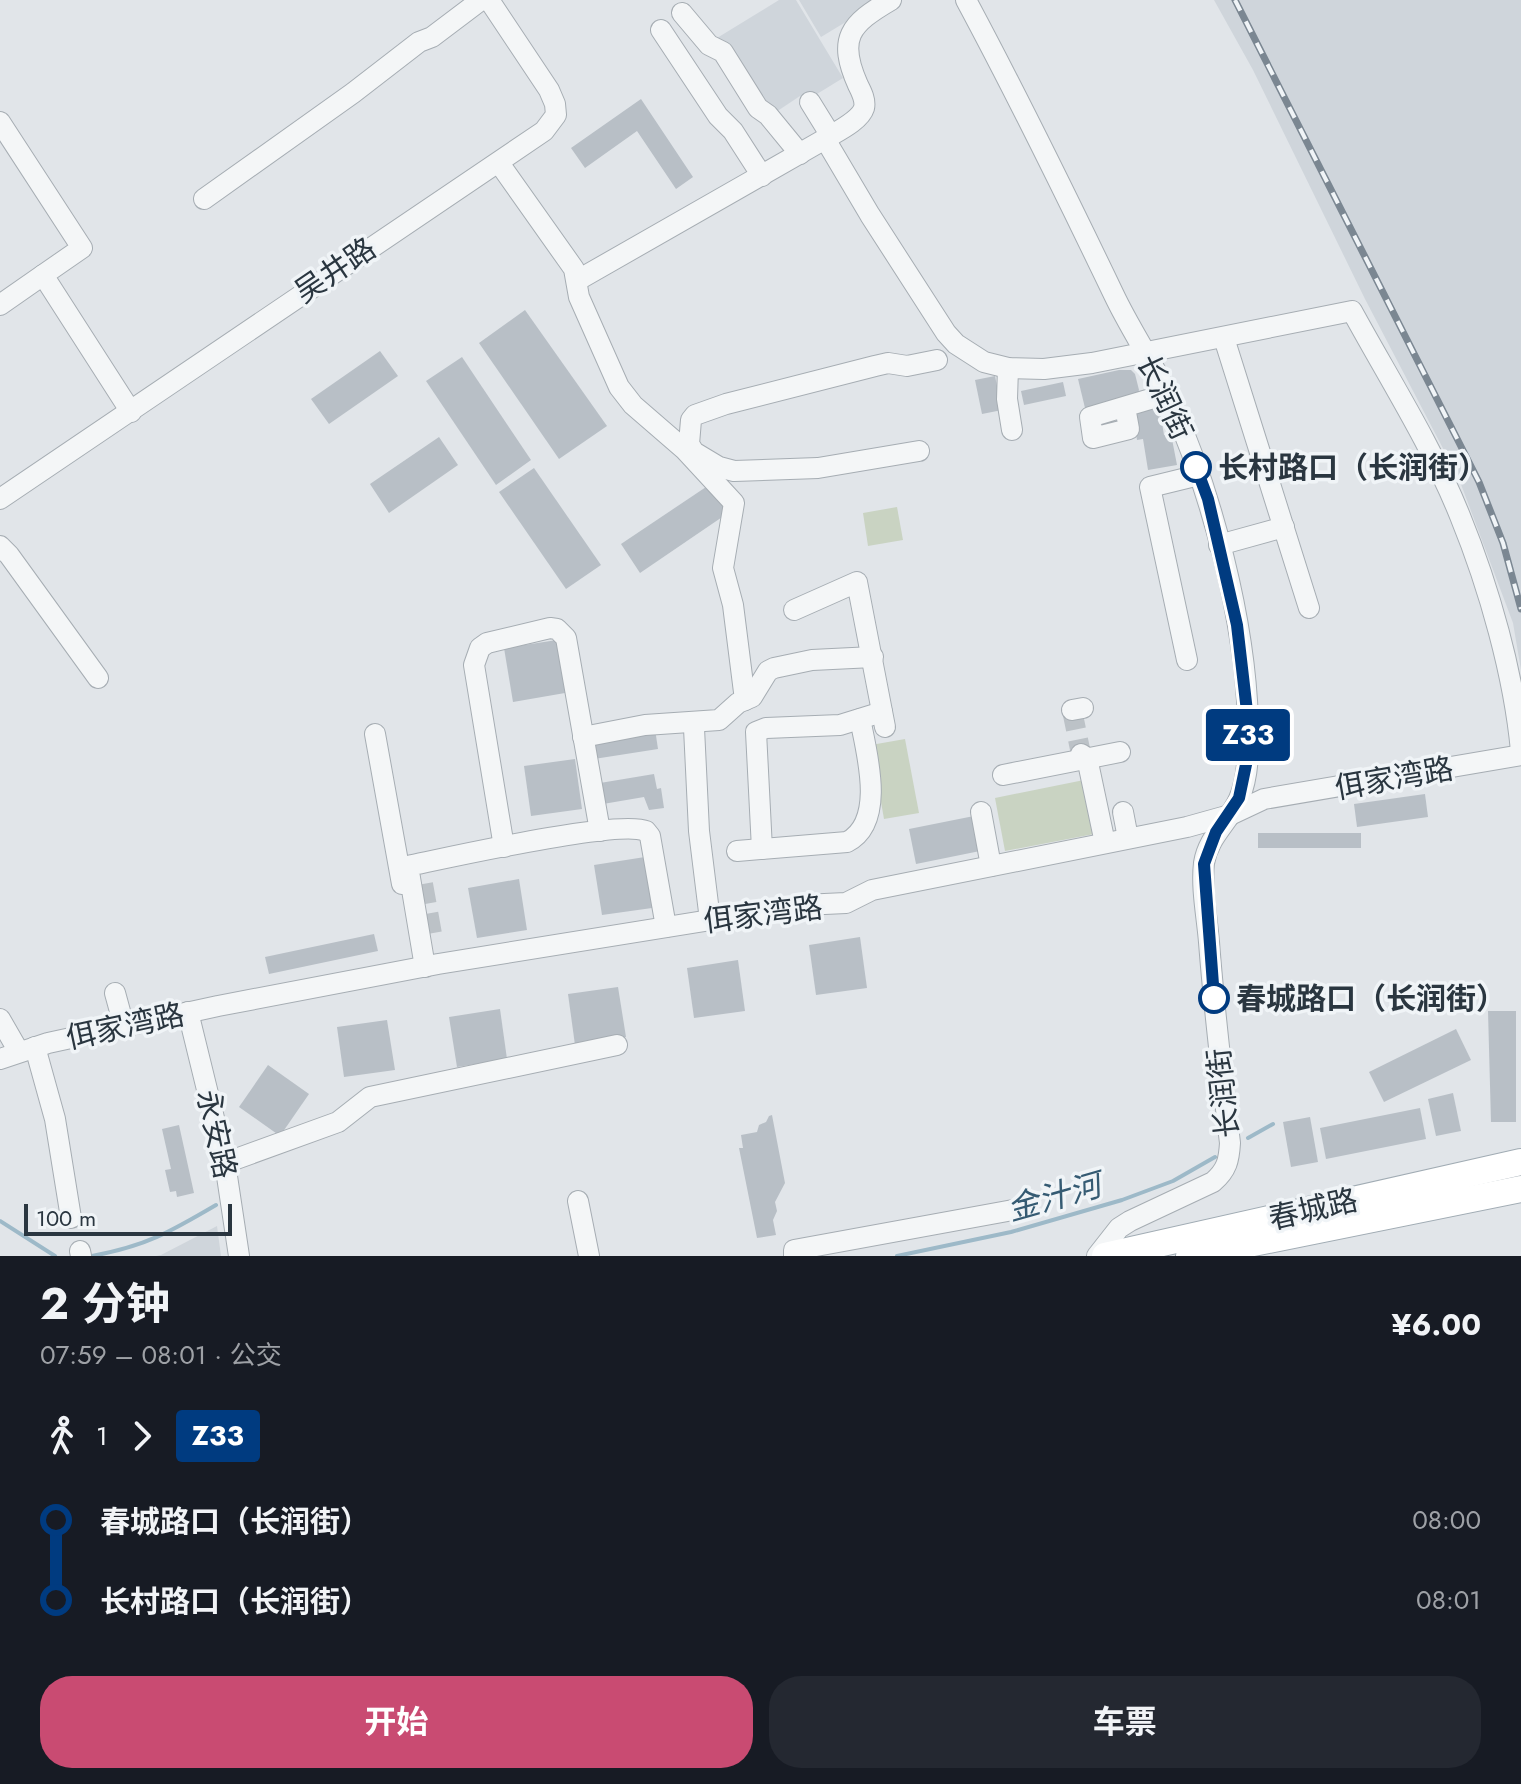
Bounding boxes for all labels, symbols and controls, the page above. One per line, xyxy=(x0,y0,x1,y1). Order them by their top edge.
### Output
street label: 吴井路 xyxy=(286,227,384,313)
street label: 长润街 xyxy=(1126,347,1204,447)
place label: 长村路口（长润街） xyxy=(1218,446,1488,489)
marker: 长村路口（长润街） xyxy=(1181,452,1211,482)
line badge: Z33 xyxy=(1202,709,1294,761)
text: Z33 xyxy=(1222,714,1274,755)
street label: 佴家湾路 xyxy=(1331,746,1457,810)
street label: 佴家湾路 xyxy=(701,885,825,943)
place label: 春城路口（长润街） xyxy=(1236,977,1506,1020)
marker: 春城路口（长润街） xyxy=(1199,983,1229,1013)
street label: 佴家湾路 xyxy=(62,992,188,1060)
street label: 长润街 xyxy=(1197,1046,1249,1140)
street label: 永安路 xyxy=(187,1086,247,1182)
water label: 金汁河 xyxy=(1002,1160,1112,1232)
street label: 春城路 xyxy=(1264,1178,1362,1240)
scale bar xyxy=(24,1200,232,1236)
text: 100 m xyxy=(36,1202,96,1234)
text: 2 分钟 xyxy=(40,1272,170,1336)
text: ¥6.00 xyxy=(1391,1303,1481,1346)
text: 07:59 – 08:01 · 公交 xyxy=(40,1336,282,1374)
icon: walk xyxy=(40,1414,84,1458)
icon: forward xyxy=(120,1414,164,1458)
text: Z33 xyxy=(192,1415,244,1456)
text: 1 xyxy=(96,1417,108,1455)
text: 春城路口（长润街） xyxy=(100,1500,370,1543)
text: 08:00 xyxy=(1412,1501,1481,1539)
text: 长村路口（长润街） xyxy=(100,1580,370,1623)
text: 08:01 xyxy=(1416,1581,1481,1619)
button: 开始 xyxy=(40,1676,753,1768)
button: 车票 xyxy=(769,1676,1481,1768)

